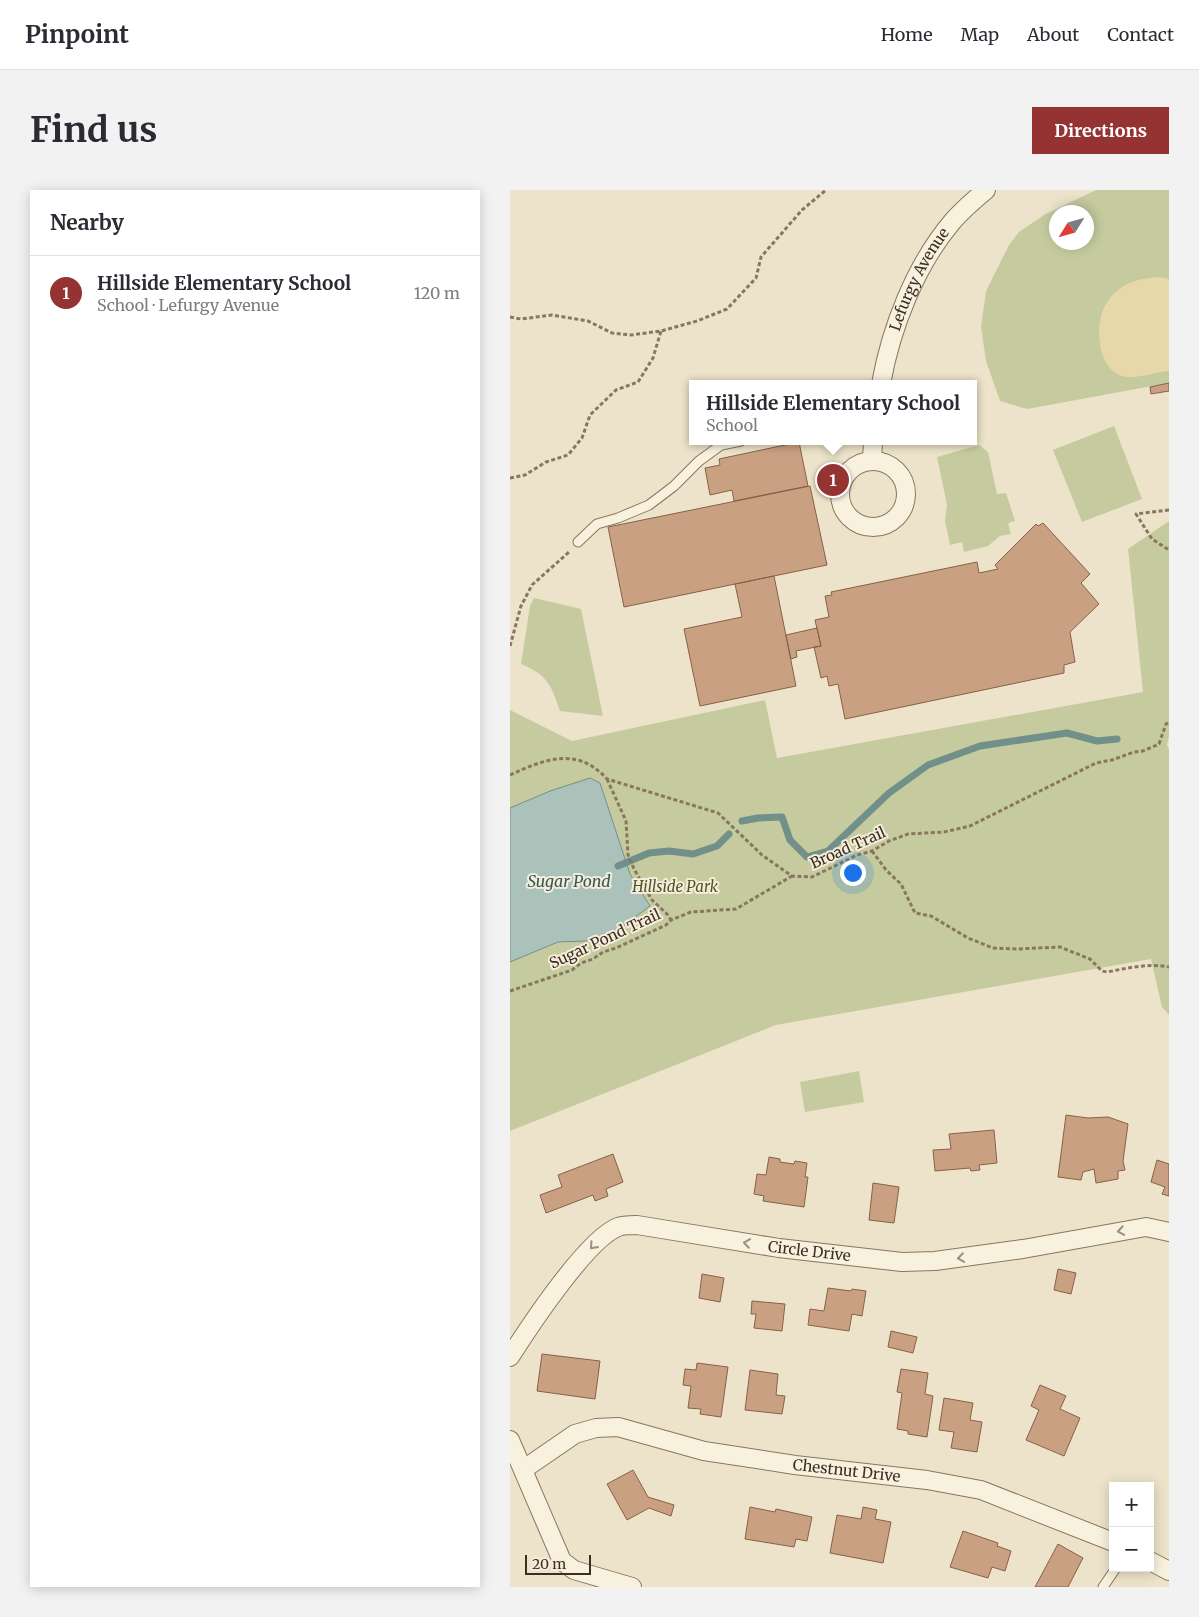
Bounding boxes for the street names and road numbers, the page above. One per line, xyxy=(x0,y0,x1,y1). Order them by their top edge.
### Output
street label: Lefurgy Avenue xyxy=(885,224,953,333)
street label: Broad Trail xyxy=(807,822,889,873)
street label: Sugar Pond Trail xyxy=(546,904,664,973)
street label: Circle Drive xyxy=(767,1236,852,1265)
street label: Chestnut Drive xyxy=(792,1455,902,1486)

